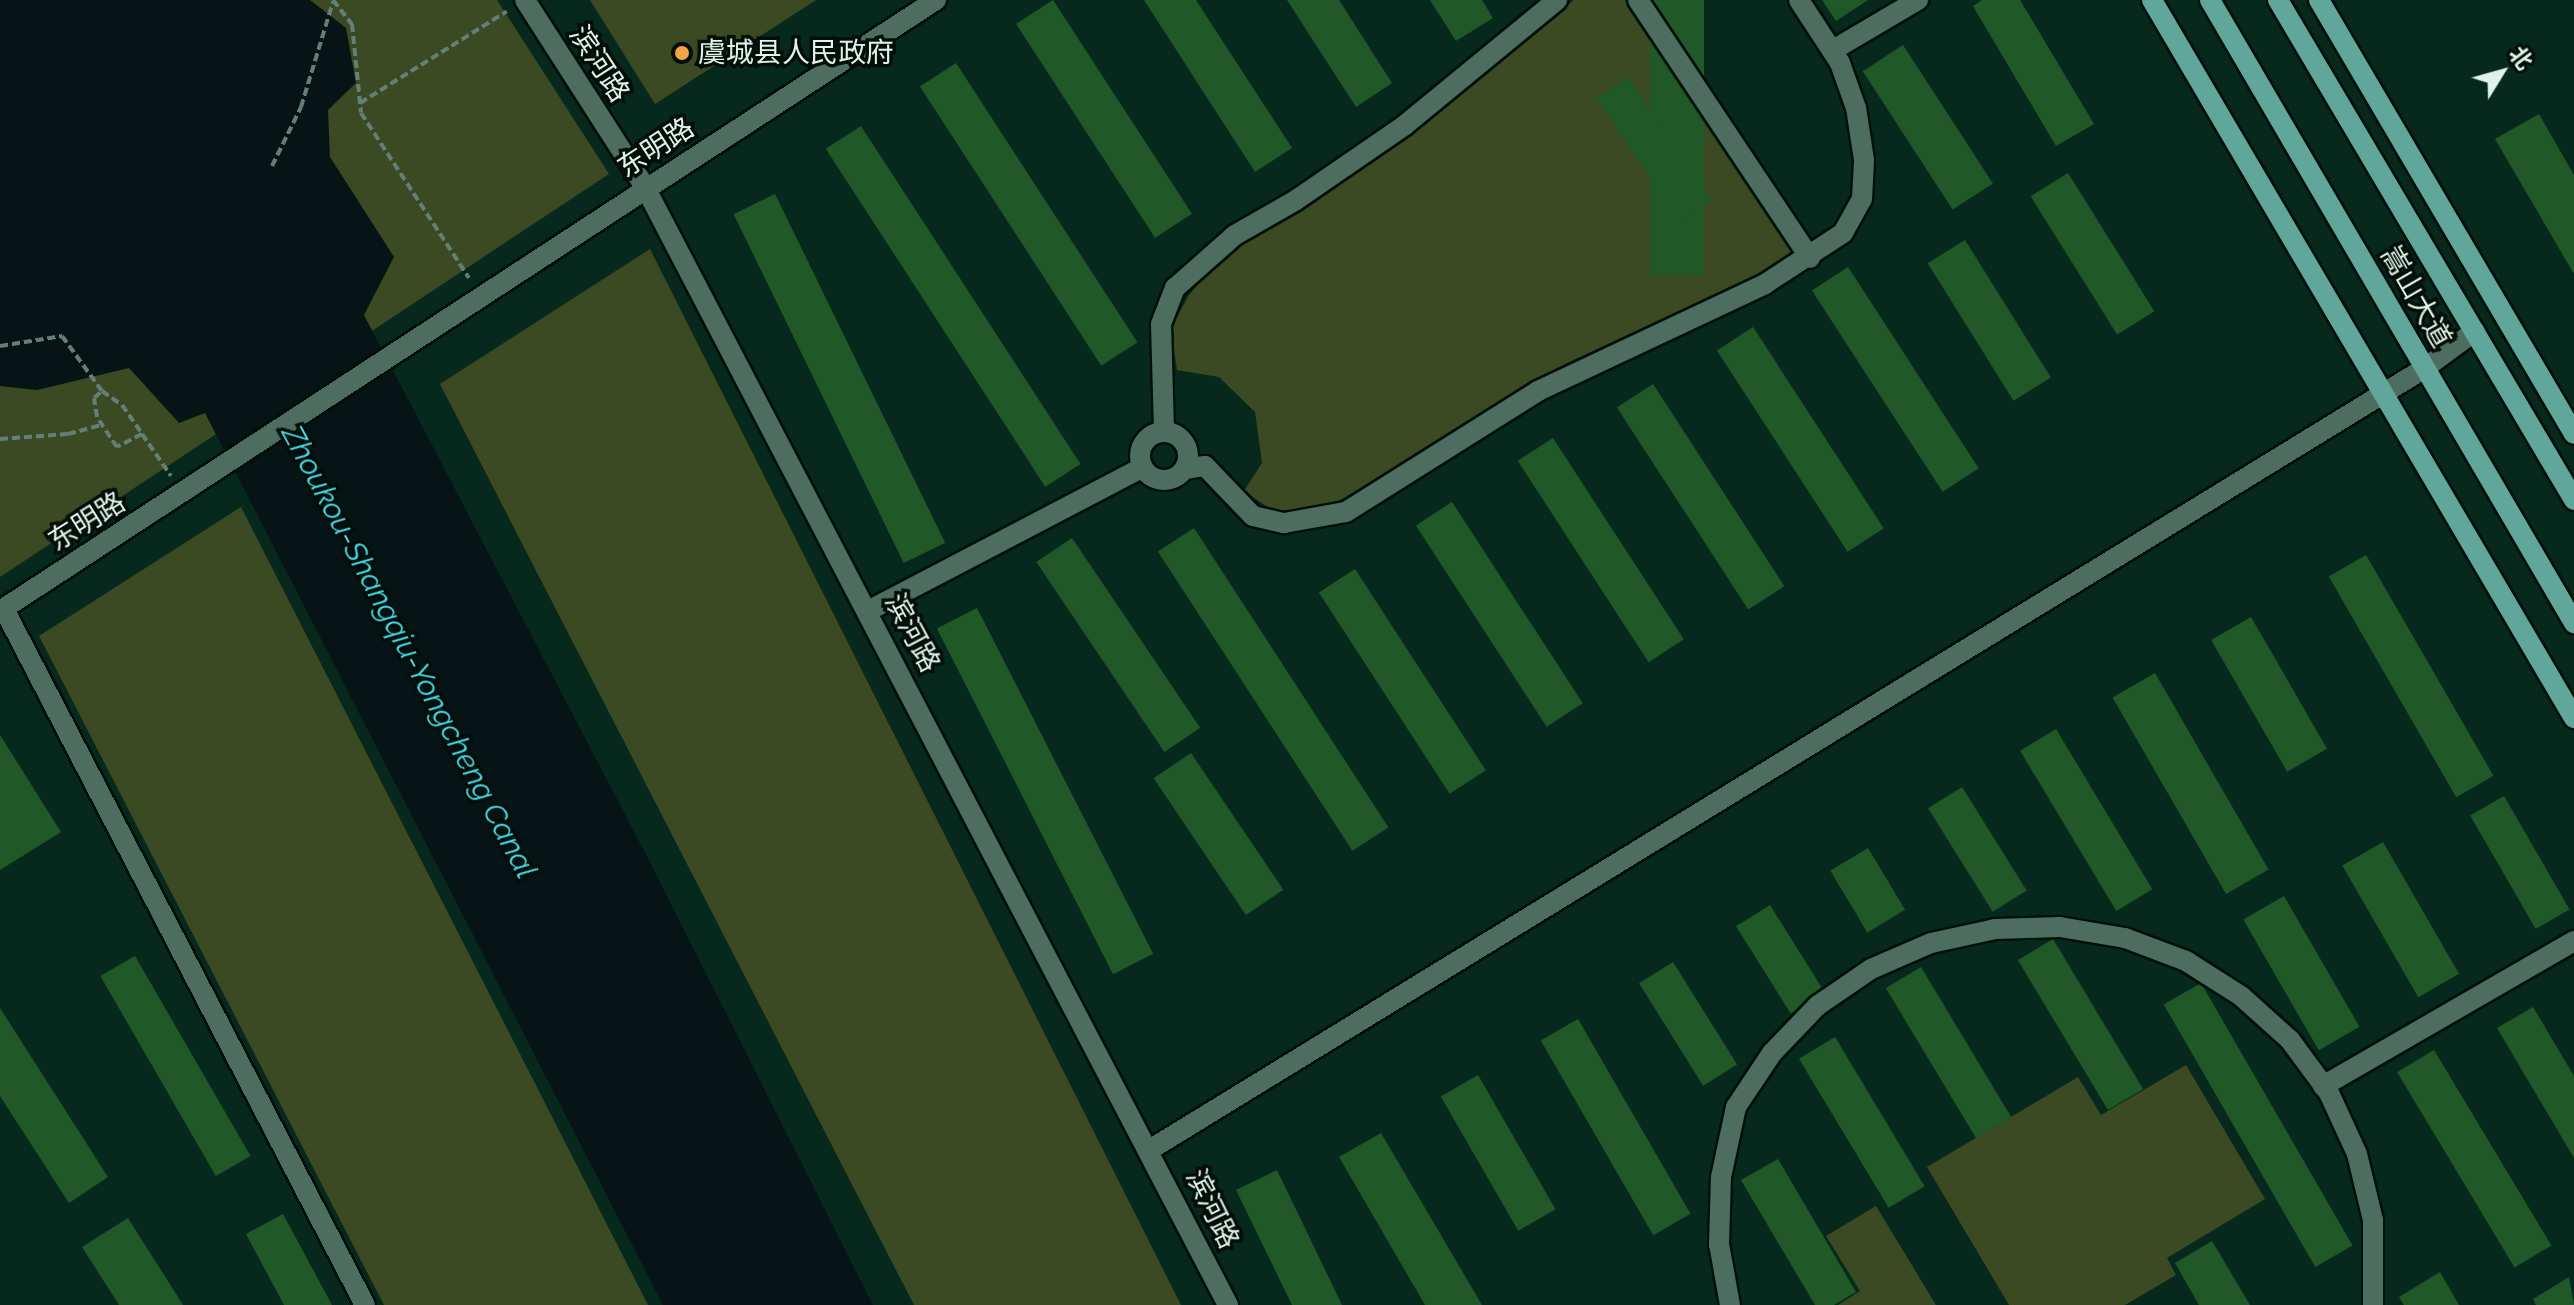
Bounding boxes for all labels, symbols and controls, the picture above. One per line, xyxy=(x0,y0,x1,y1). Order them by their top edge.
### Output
street label: 滨河路 xyxy=(562,20,636,108)
north arrow xyxy=(2462,32,2542,112)
place label: 虞城县人民政府 xyxy=(698,36,894,70)
text: 北 xyxy=(2504,41,2538,74)
marker: 虞城县人民政府 xyxy=(673,44,691,62)
street label: 东明路 xyxy=(612,111,700,185)
street label: 嵩山大道 xyxy=(2373,240,2459,354)
water label: Zhoukou-Shangqiu-Yongcheng Canal xyxy=(274,419,544,885)
street label: 东明路 xyxy=(42,485,132,559)
street label: 滨河路 xyxy=(877,588,947,678)
street label: 滨河路 xyxy=(1178,1164,1246,1254)

